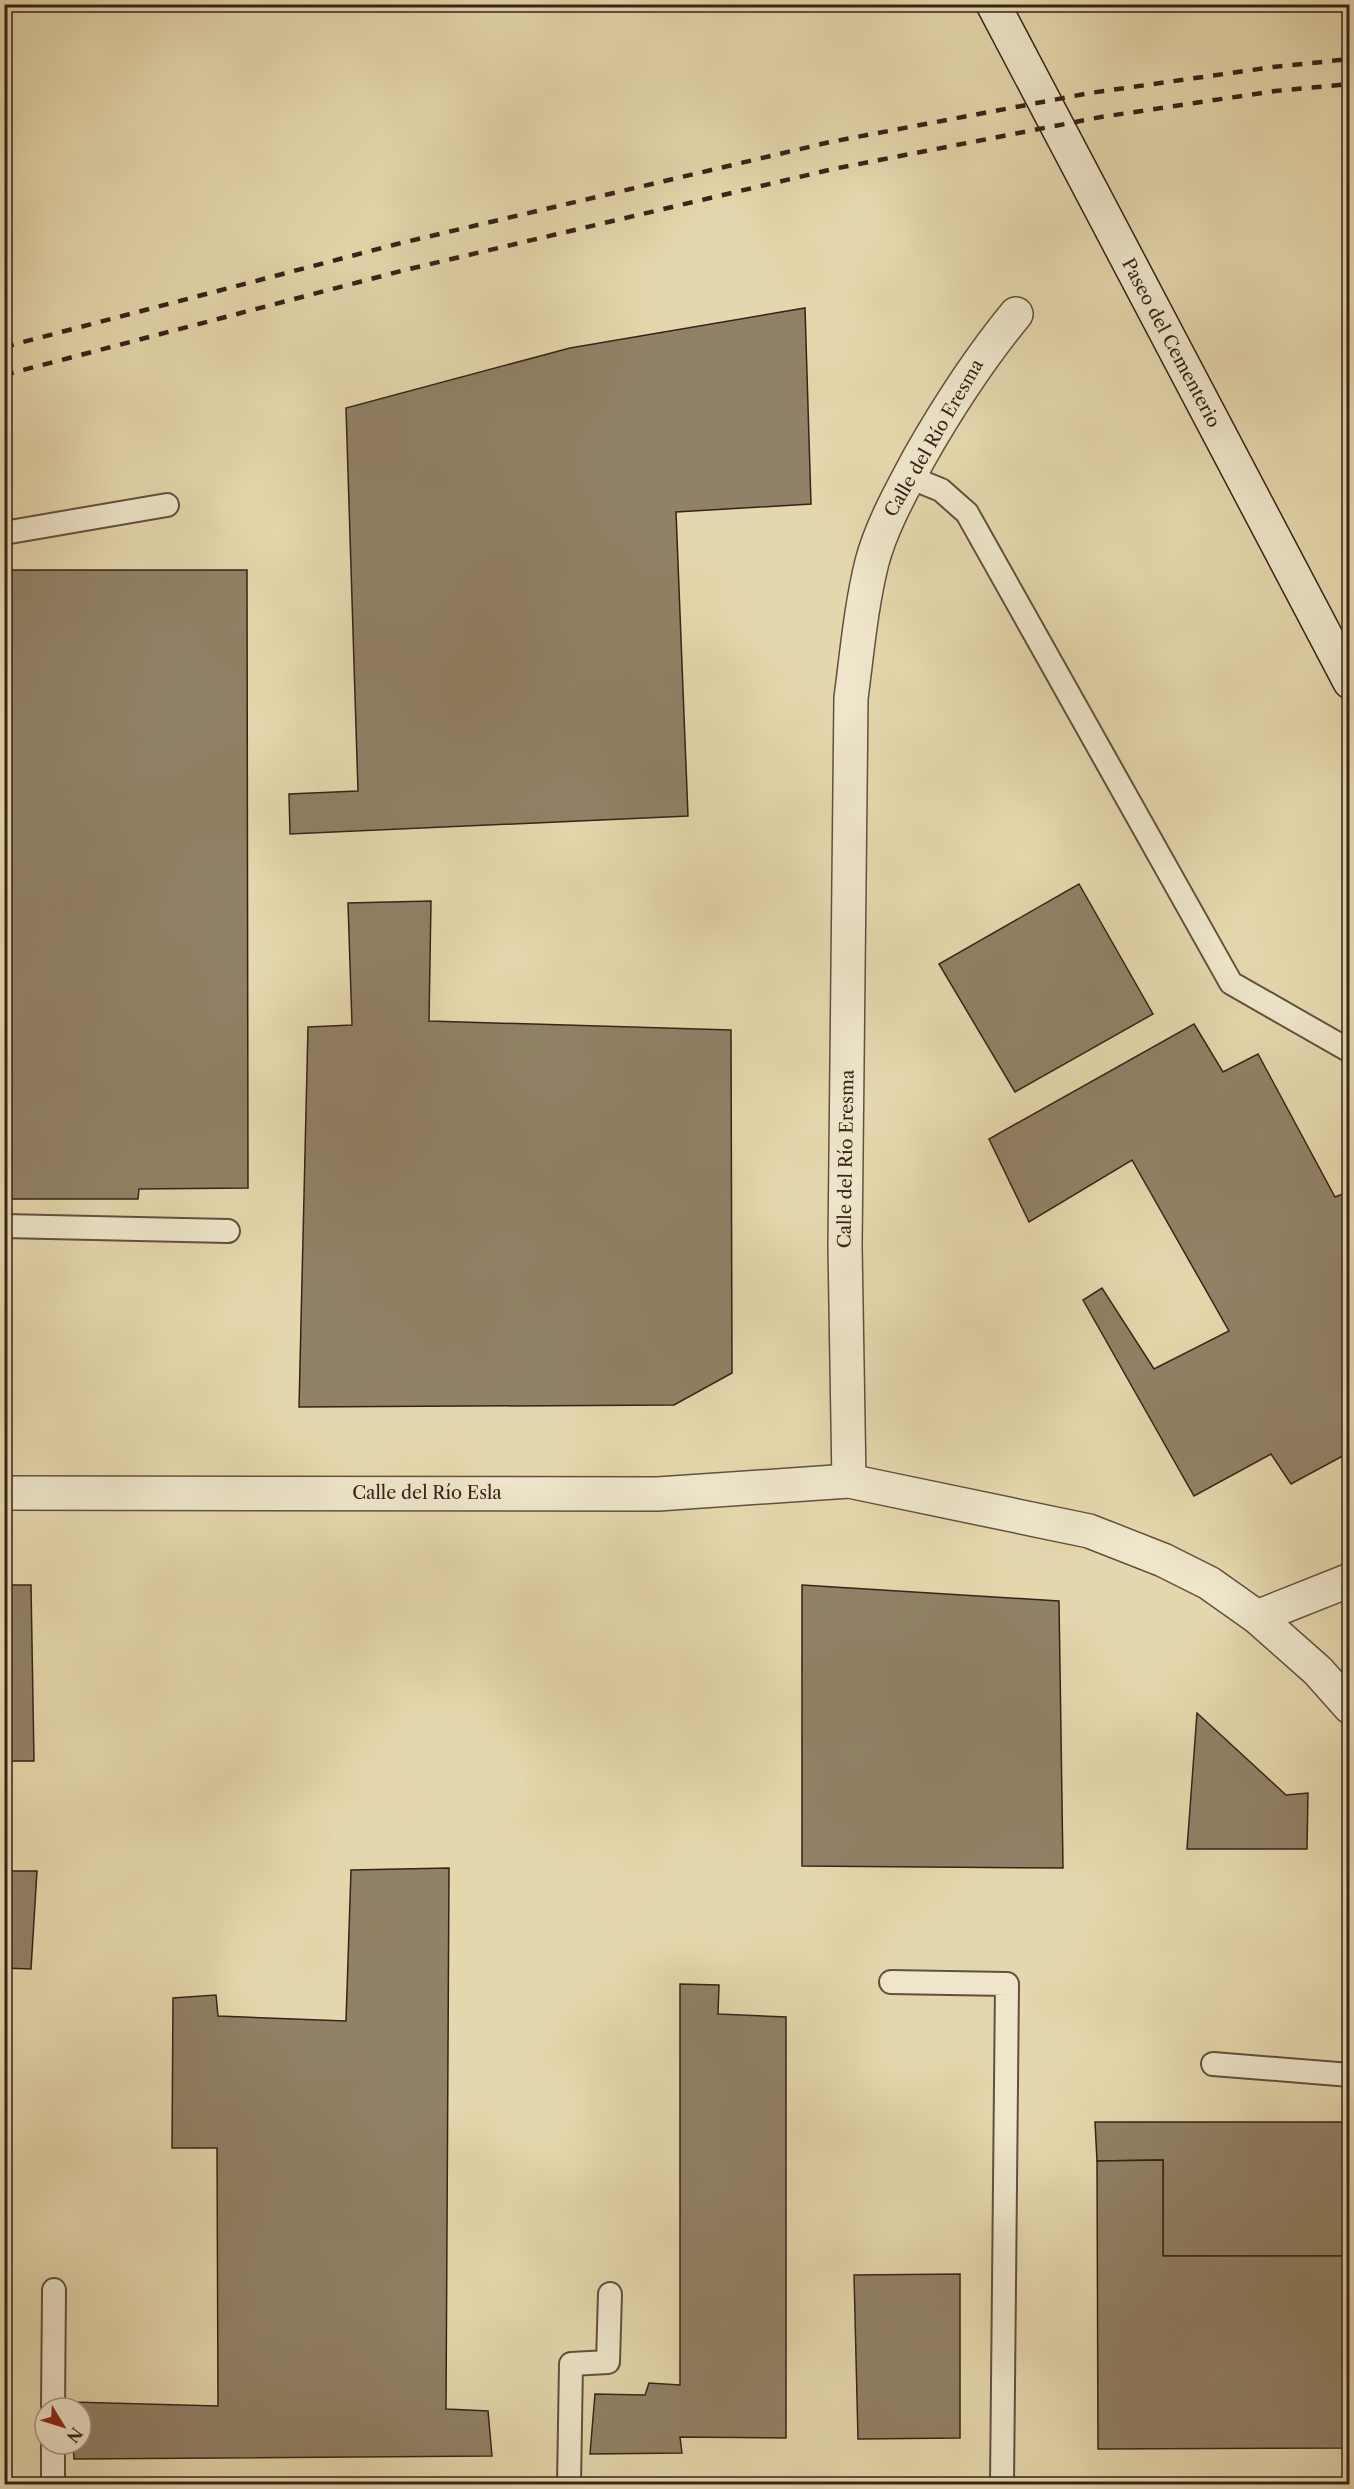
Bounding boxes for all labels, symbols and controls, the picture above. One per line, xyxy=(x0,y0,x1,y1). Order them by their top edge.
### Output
street label: Paseo del Cementerio xyxy=(1117,255,1225,431)
street label: Calle del Río Eresma xyxy=(880,355,988,521)
street label: Calle del Río Eresma xyxy=(833,1069,859,1248)
street label: Calle del Río Esla xyxy=(352,1482,502,1504)
north arrow xyxy=(33,2396,93,2456)
text: N xyxy=(63,2424,87,2447)

